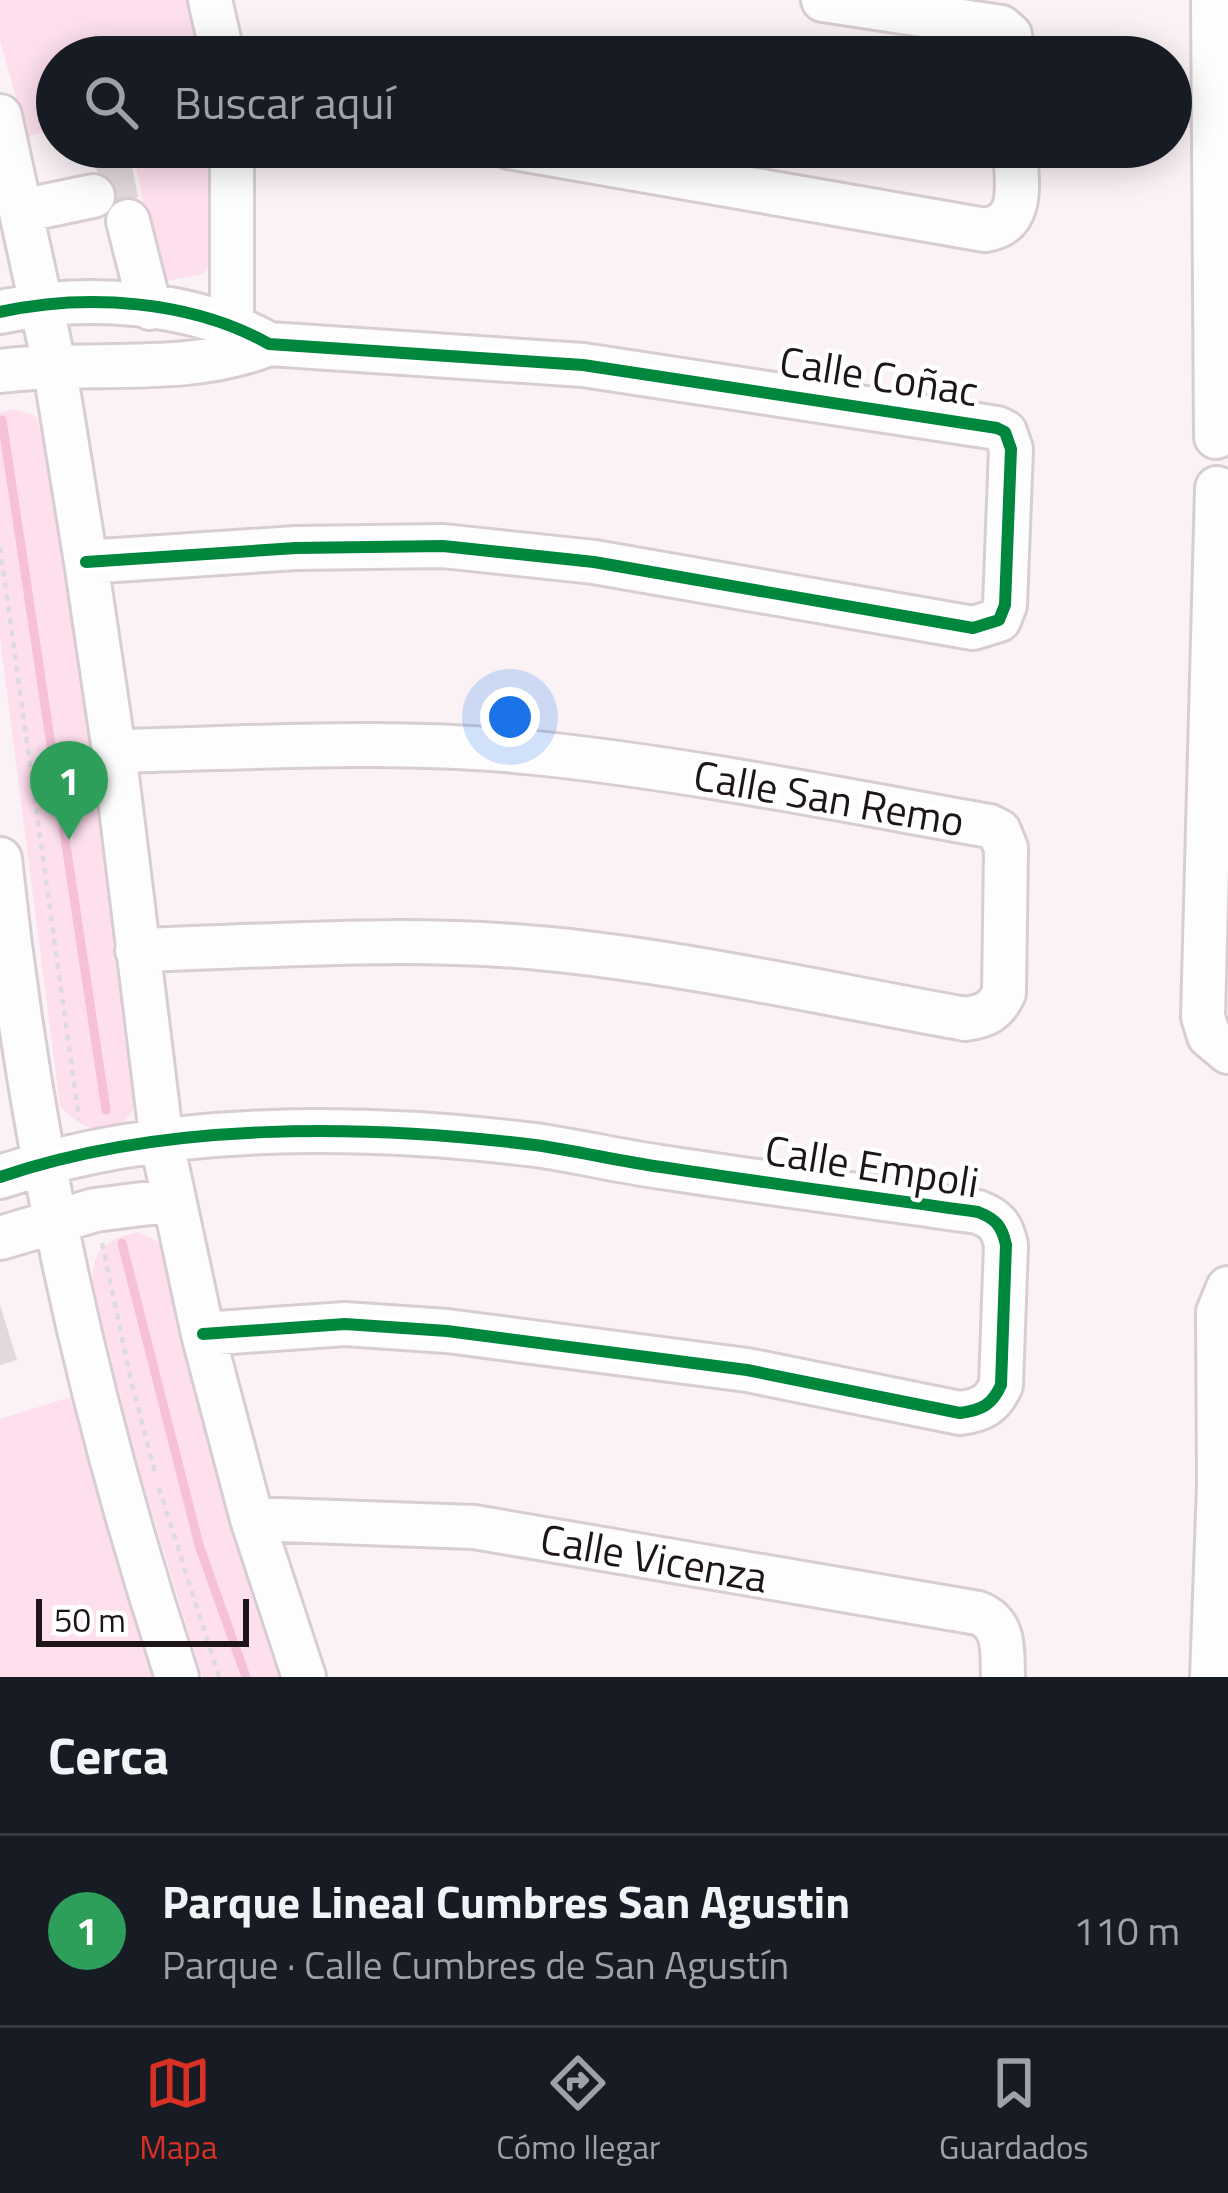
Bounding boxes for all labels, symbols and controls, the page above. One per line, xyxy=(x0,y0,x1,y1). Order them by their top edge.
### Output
search box xyxy=(36,36,1192,168)
text: Buscar aquí xyxy=(174,68,394,136)
icon: search xyxy=(78,69,144,135)
street label: Calle Coñac xyxy=(775,328,983,422)
your location xyxy=(480,687,540,747)
pin: 1 xyxy=(30,741,108,840)
street label: Calle San Remo xyxy=(689,742,969,852)
street label: Calle Empoli xyxy=(761,1117,983,1213)
street label: Calle Vicenza xyxy=(536,1506,773,1608)
scale bar xyxy=(36,1593,249,1646)
text: 50 m xyxy=(54,1595,126,1645)
text: Cerca xyxy=(48,1716,169,1794)
text: Parque Lineal Cumbres San Agustin xyxy=(162,1867,850,1935)
text: 1 xyxy=(76,1901,98,1960)
text: 110 m xyxy=(1073,1901,1180,1960)
text: Parque · Calle Cumbres de San Agustín xyxy=(162,1935,789,1994)
tab: Mapa xyxy=(139,2050,218,2172)
tab: Cómo llegar xyxy=(496,2050,660,2172)
tab: Guardados xyxy=(939,2050,1089,2172)

